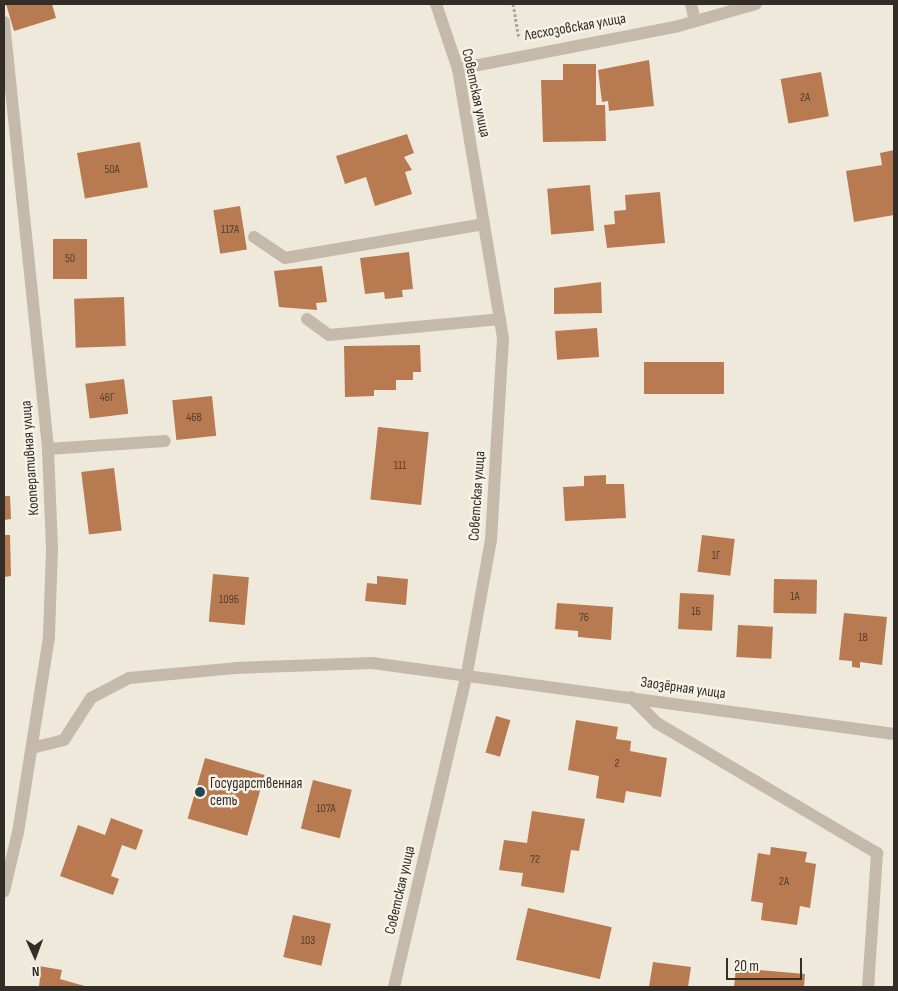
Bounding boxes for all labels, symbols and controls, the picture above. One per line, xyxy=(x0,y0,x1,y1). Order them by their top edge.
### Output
street label: Лесхозовская улица xyxy=(523,9,627,45)
street label: Советская улица xyxy=(458,47,494,139)
house number: 2А xyxy=(800,91,810,105)
house number: 50А xyxy=(104,163,120,177)
house number: 117А xyxy=(221,223,239,237)
house number: 50 xyxy=(65,252,75,266)
house number: 46Г xyxy=(100,391,114,405)
street label: Кооперативная улица xyxy=(17,400,43,516)
house number: 46В xyxy=(186,411,202,425)
street label: Советская улица xyxy=(465,450,489,542)
house number: 111 xyxy=(394,459,406,473)
house number: 1Г xyxy=(712,549,720,563)
house number: 1А xyxy=(790,590,800,604)
house number: 109Б xyxy=(219,593,239,607)
house number: 1Б xyxy=(691,605,701,619)
house number: 76 xyxy=(579,611,589,625)
house number: 1В xyxy=(858,631,868,645)
street label: Заозёрная улица xyxy=(639,673,727,703)
house number: 2 xyxy=(615,757,619,771)
place label: Государственная сеть xyxy=(210,774,302,809)
marker: Государственная сеть xyxy=(194,786,206,798)
house number: 107А xyxy=(316,802,336,816)
street label: Советская улица xyxy=(381,844,419,936)
house number: 72 xyxy=(530,853,540,867)
house number: 2А xyxy=(779,875,789,889)
north arrow xyxy=(10,931,60,981)
house number: 103 xyxy=(301,934,315,948)
scale bar xyxy=(728,948,804,980)
text: 20 m xyxy=(734,957,759,976)
text: N xyxy=(32,963,40,980)

